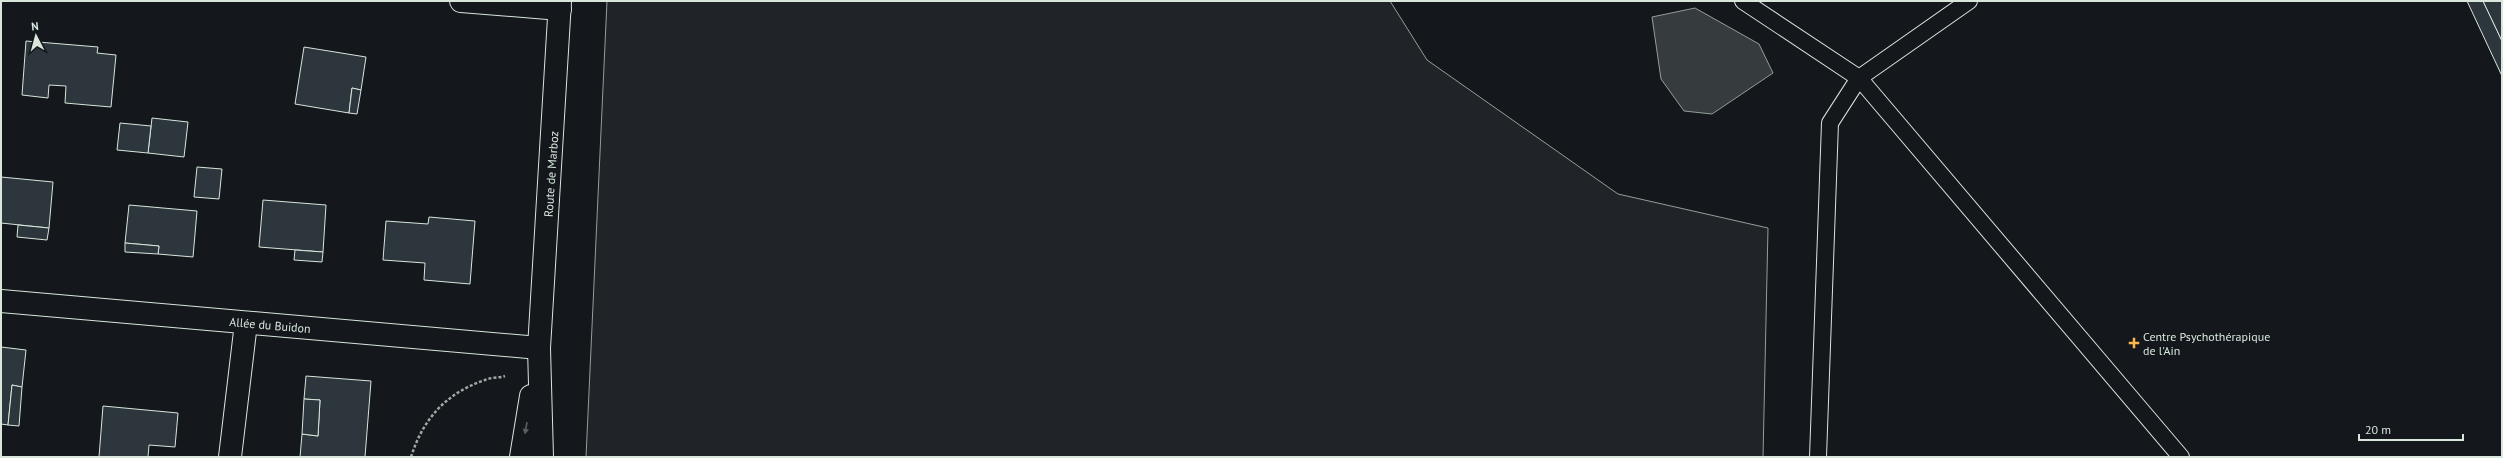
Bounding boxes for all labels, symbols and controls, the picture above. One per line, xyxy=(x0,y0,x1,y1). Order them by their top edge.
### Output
north arrow xyxy=(16,16,56,56)
text: N xyxy=(31,19,39,33)
street label: Route de Marboz xyxy=(541,131,561,217)
street label: Allée du Buidon xyxy=(229,314,311,336)
place label: Centre Psychothérapique de l'Ain xyxy=(2143,329,2270,358)
marker: Centre Psychothérapique de l'Ain xyxy=(2128,337,2140,349)
scale bar xyxy=(2359,416,2463,442)
one-way arrow xyxy=(523,422,529,434)
text: 20 m xyxy=(2365,422,2391,437)

